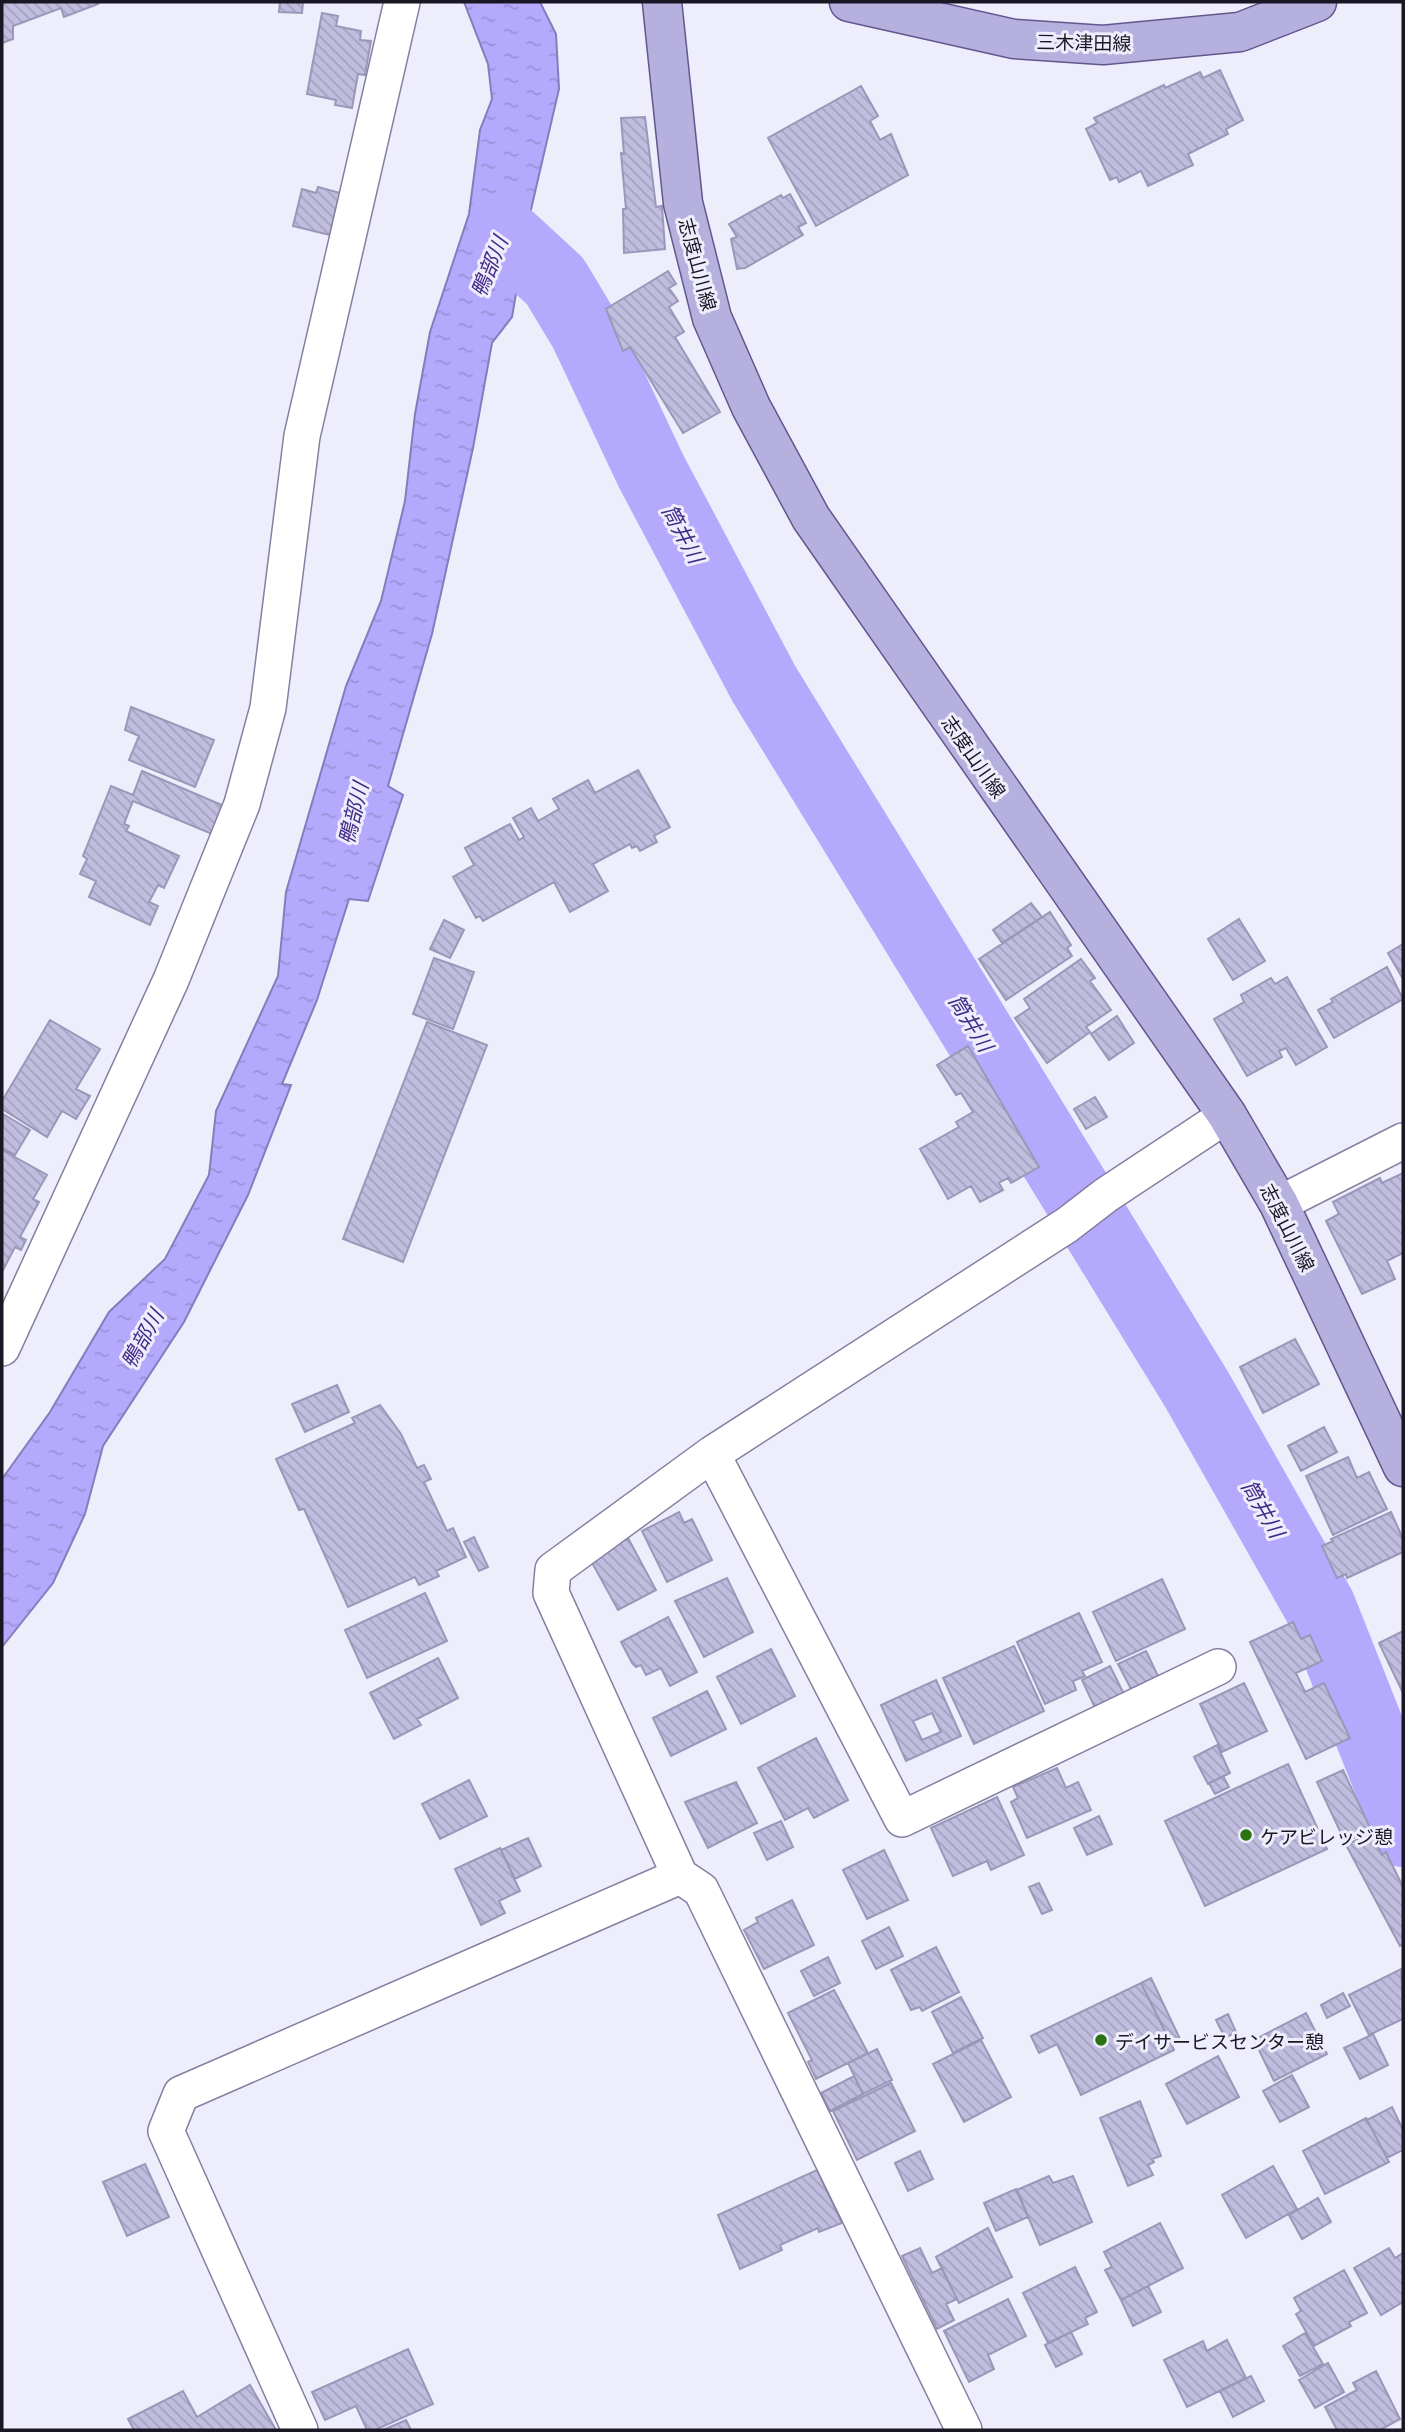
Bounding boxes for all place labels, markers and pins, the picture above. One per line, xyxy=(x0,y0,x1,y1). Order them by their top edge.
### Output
place label: ケアビレッジ憩 xyxy=(1260,1822,1393,1849)
marker: ケアビレッジ憩 xyxy=(1238,1827,1254,1843)
place label: デイサービスセンター憩 xyxy=(1115,2027,1324,2054)
marker: デイサービスセンター憩 xyxy=(1093,2032,1109,2048)

